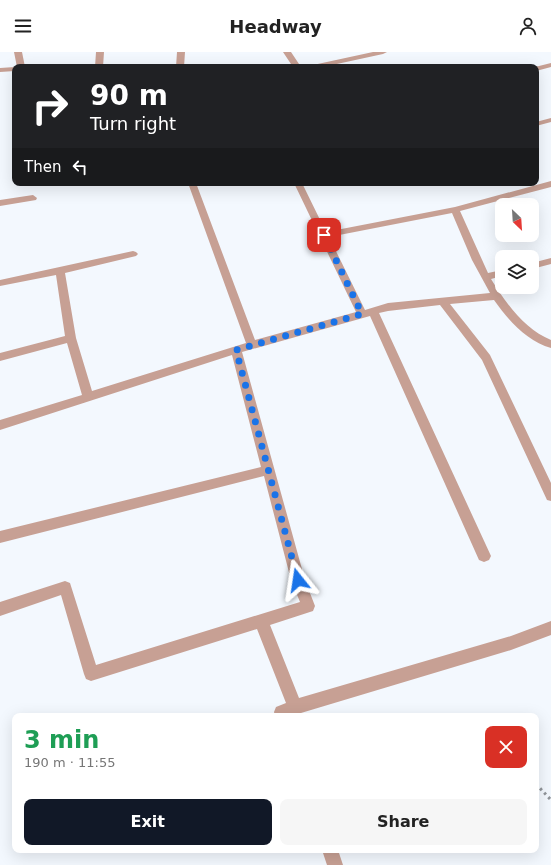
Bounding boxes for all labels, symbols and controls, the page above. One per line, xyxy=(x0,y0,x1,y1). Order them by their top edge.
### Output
icon: menu xyxy=(12,15,34,37)
icon: person xyxy=(517,15,539,37)
text: Headway xyxy=(229,16,322,37)
text: 90 m xyxy=(90,79,168,112)
icon: right xyxy=(24,80,76,132)
text: Turn right xyxy=(90,113,176,134)
icon: left xyxy=(69,156,91,178)
text: Then xyxy=(24,158,61,176)
north arrow xyxy=(495,198,539,242)
map controls xyxy=(495,198,539,294)
pin xyxy=(307,218,341,252)
icon: arrive xyxy=(313,224,335,246)
button: layers xyxy=(495,250,539,294)
position arrow xyxy=(277,559,319,601)
text: 3 min xyxy=(24,726,99,754)
button: close xyxy=(485,726,527,768)
text: 190 m · 11:55 xyxy=(24,755,115,770)
button: Exit xyxy=(24,799,272,845)
button: Share xyxy=(280,799,527,845)

